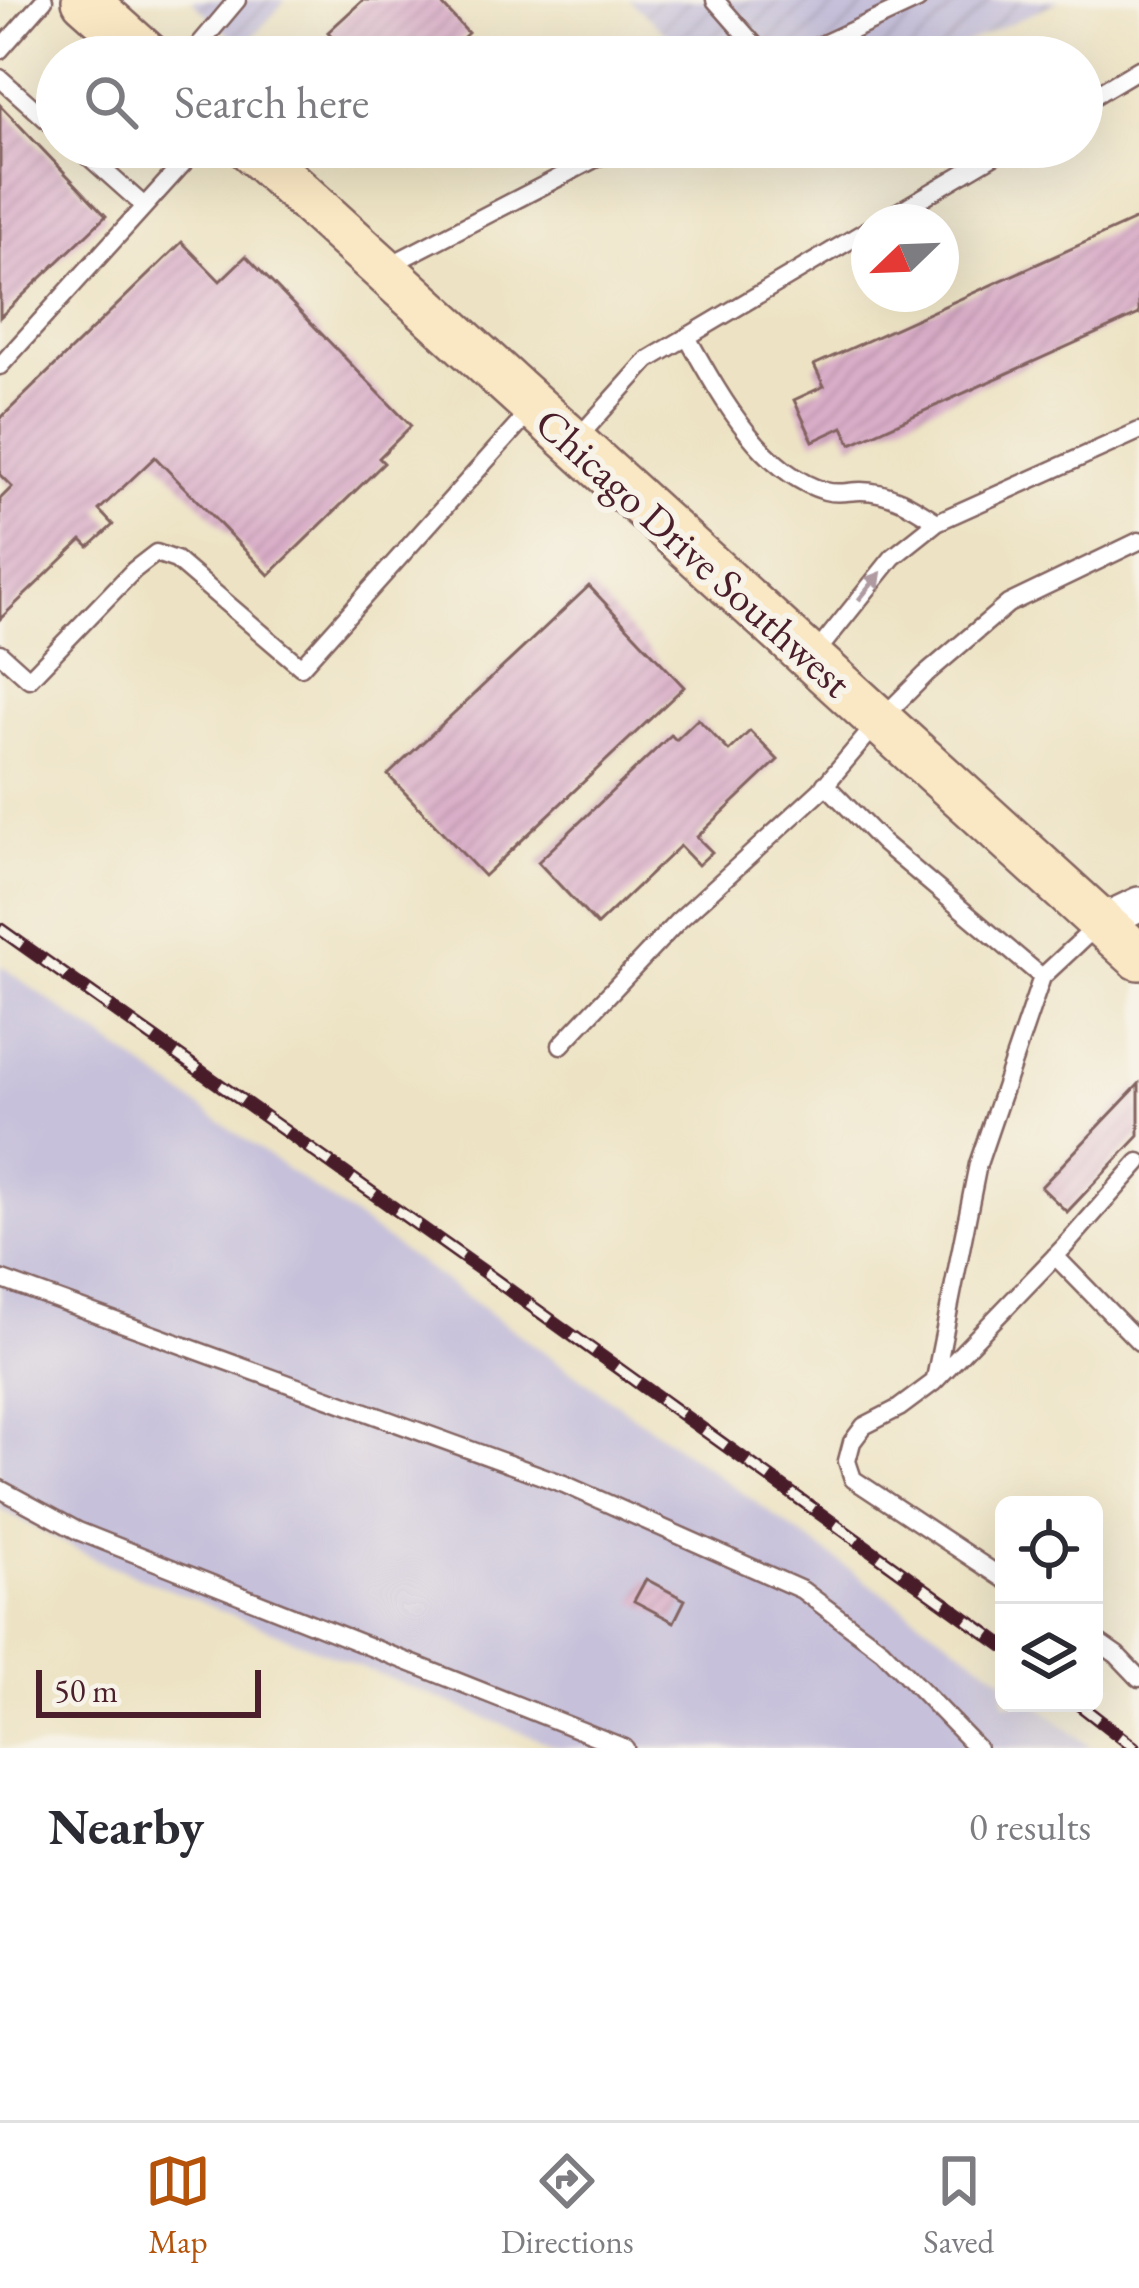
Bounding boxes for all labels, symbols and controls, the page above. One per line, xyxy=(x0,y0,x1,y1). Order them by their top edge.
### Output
search box xyxy=(36,36,1103,168)
icon: search xyxy=(78,69,144,135)
text: Search here xyxy=(174,73,369,131)
north arrow xyxy=(851,204,959,312)
street label: Chicago Drive Southwest xyxy=(524,396,864,709)
one-way arrow xyxy=(857,571,882,602)
map controls xyxy=(995,1496,1103,1712)
button: locate xyxy=(995,1496,1103,1604)
button: layers xyxy=(995,1604,1103,1712)
scale bar xyxy=(36,1664,261,1717)
text: 50 m xyxy=(54,1669,118,1712)
text: Nearby xyxy=(48,1793,204,1859)
text: 0 results xyxy=(969,1801,1091,1852)
tab: Map xyxy=(145,2148,211,2263)
tab: Directions xyxy=(501,2148,634,2263)
tab: Saved xyxy=(923,2148,994,2263)

